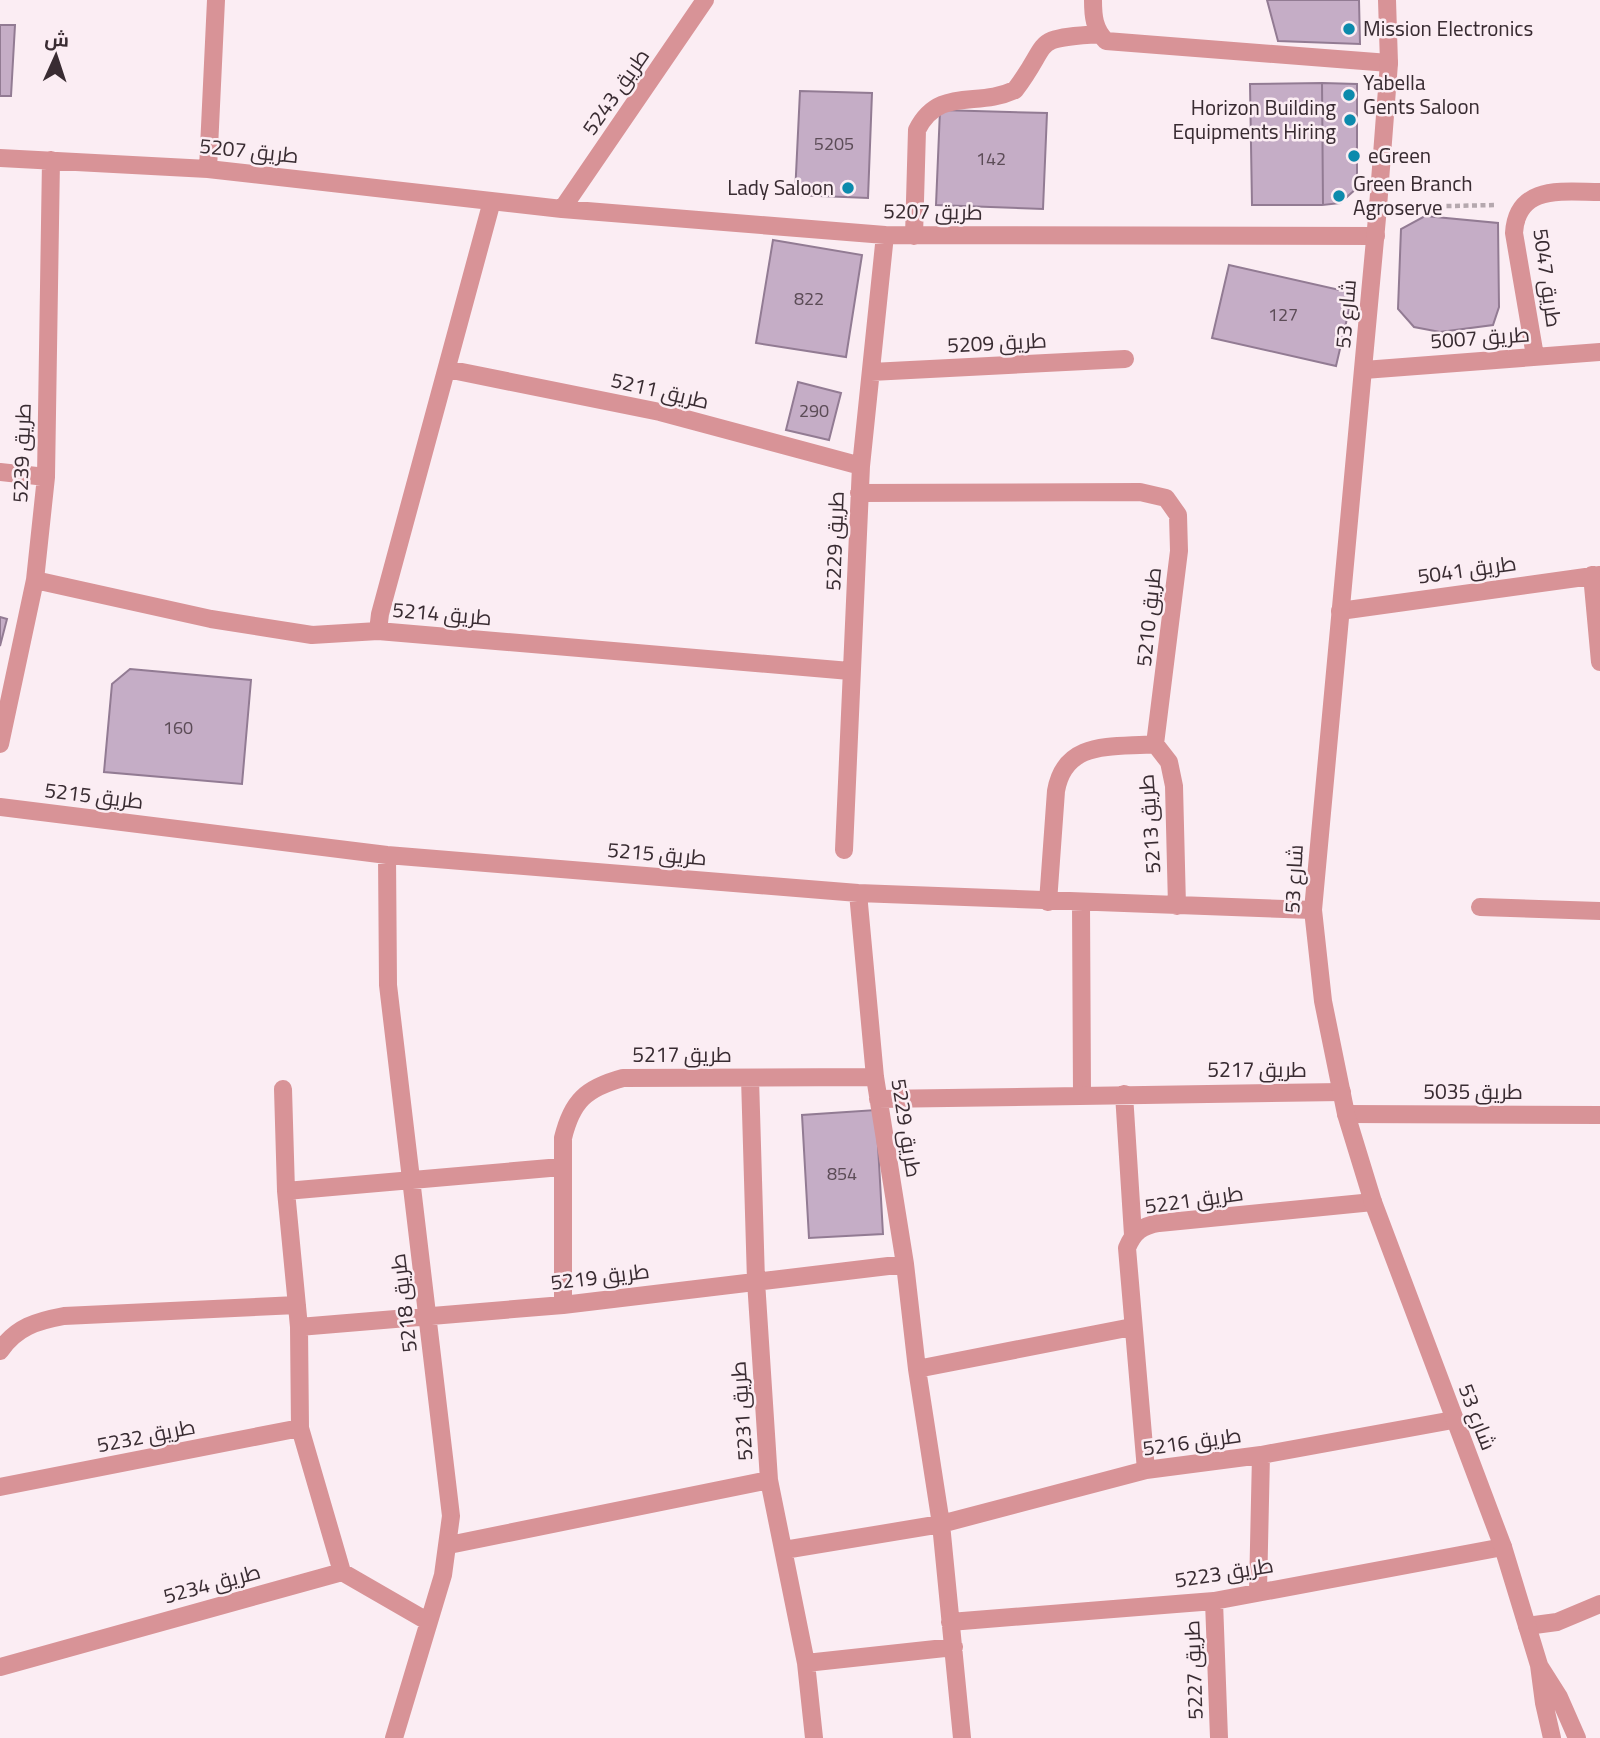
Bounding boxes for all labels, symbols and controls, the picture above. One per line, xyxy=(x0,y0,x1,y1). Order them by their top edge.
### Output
place label: Mission Electronics xyxy=(1363,9,1533,48)
text: ش xyxy=(44,20,70,58)
north arrow xyxy=(21,21,91,91)
marker: Mission Electronics xyxy=(1341,21,1357,37)
street label: طريق 5243 xyxy=(571,40,660,144)
place label: Yabella Gents Saloon xyxy=(1363,63,1480,126)
marker: Yabella Gents Saloon xyxy=(1341,87,1357,103)
place label: Horizon Building Equipments Hiring xyxy=(1173,88,1336,151)
marker: Horizon Building Equipments Hiring xyxy=(1342,112,1358,128)
street label: طريق 5207 xyxy=(197,126,301,175)
house number: 5205 xyxy=(814,127,854,160)
place label: eGreen xyxy=(1368,136,1431,175)
house number: 142 xyxy=(976,142,1006,175)
marker: eGreen xyxy=(1346,148,1362,164)
place label: Green Branch Agroserve xyxy=(1353,164,1473,227)
place label: Lady Saloon xyxy=(727,168,834,207)
marker: Lady Saloon xyxy=(840,180,856,196)
marker: Green Branch Agroserve xyxy=(1331,188,1347,204)
street label: طريق 5207 xyxy=(883,191,983,232)
street label: طريق 5047 xyxy=(1521,226,1574,330)
street label: شارع 53 xyxy=(1323,278,1368,350)
house number: 822 xyxy=(794,282,824,315)
house number: 127 xyxy=(1268,298,1298,331)
street label: طريق 5007 xyxy=(1429,315,1531,360)
street label: طريق 5209 xyxy=(946,320,1048,365)
street label: طريق 5211 xyxy=(607,360,713,421)
house number: 290 xyxy=(799,394,829,427)
street label: طريق 5239 xyxy=(0,403,43,503)
street label: طريق 5229 xyxy=(813,491,856,591)
street label: طريق 5041 xyxy=(1415,543,1519,596)
street label: طريق 5210 xyxy=(1124,565,1173,669)
street label: طريق 5214 xyxy=(391,590,493,637)
house number: 160 xyxy=(163,711,193,744)
street label: طريق 5215 xyxy=(42,770,146,821)
street label: طريق 5213 xyxy=(1127,773,1172,875)
street label: طريق 5215 xyxy=(606,830,708,877)
street label: شارع 53 xyxy=(1272,844,1315,914)
street label: طريق 5217 xyxy=(632,1035,732,1074)
street label: طريق 5217 xyxy=(1207,1050,1307,1089)
street label: طريق 5035 xyxy=(1423,1072,1523,1111)
street label: طريق 5229 xyxy=(879,1076,934,1180)
house number: 854 xyxy=(827,1157,857,1190)
street label: طريق 5221 xyxy=(1142,1173,1246,1226)
street label: طريق 5218 xyxy=(378,1251,429,1355)
street label: طريق 5219 xyxy=(548,1251,652,1302)
street label: طريق 5231 xyxy=(719,1360,764,1462)
street label: شارع 53 xyxy=(1447,1378,1508,1456)
street label: طريق 5232 xyxy=(93,1407,199,1464)
street label: طريق 5216 xyxy=(1140,1415,1244,1468)
street label: طريق 5223 xyxy=(1172,1545,1276,1600)
street label: طريق 5234 xyxy=(159,1552,265,1615)
street label: طريق 5227 xyxy=(1172,1620,1215,1720)

